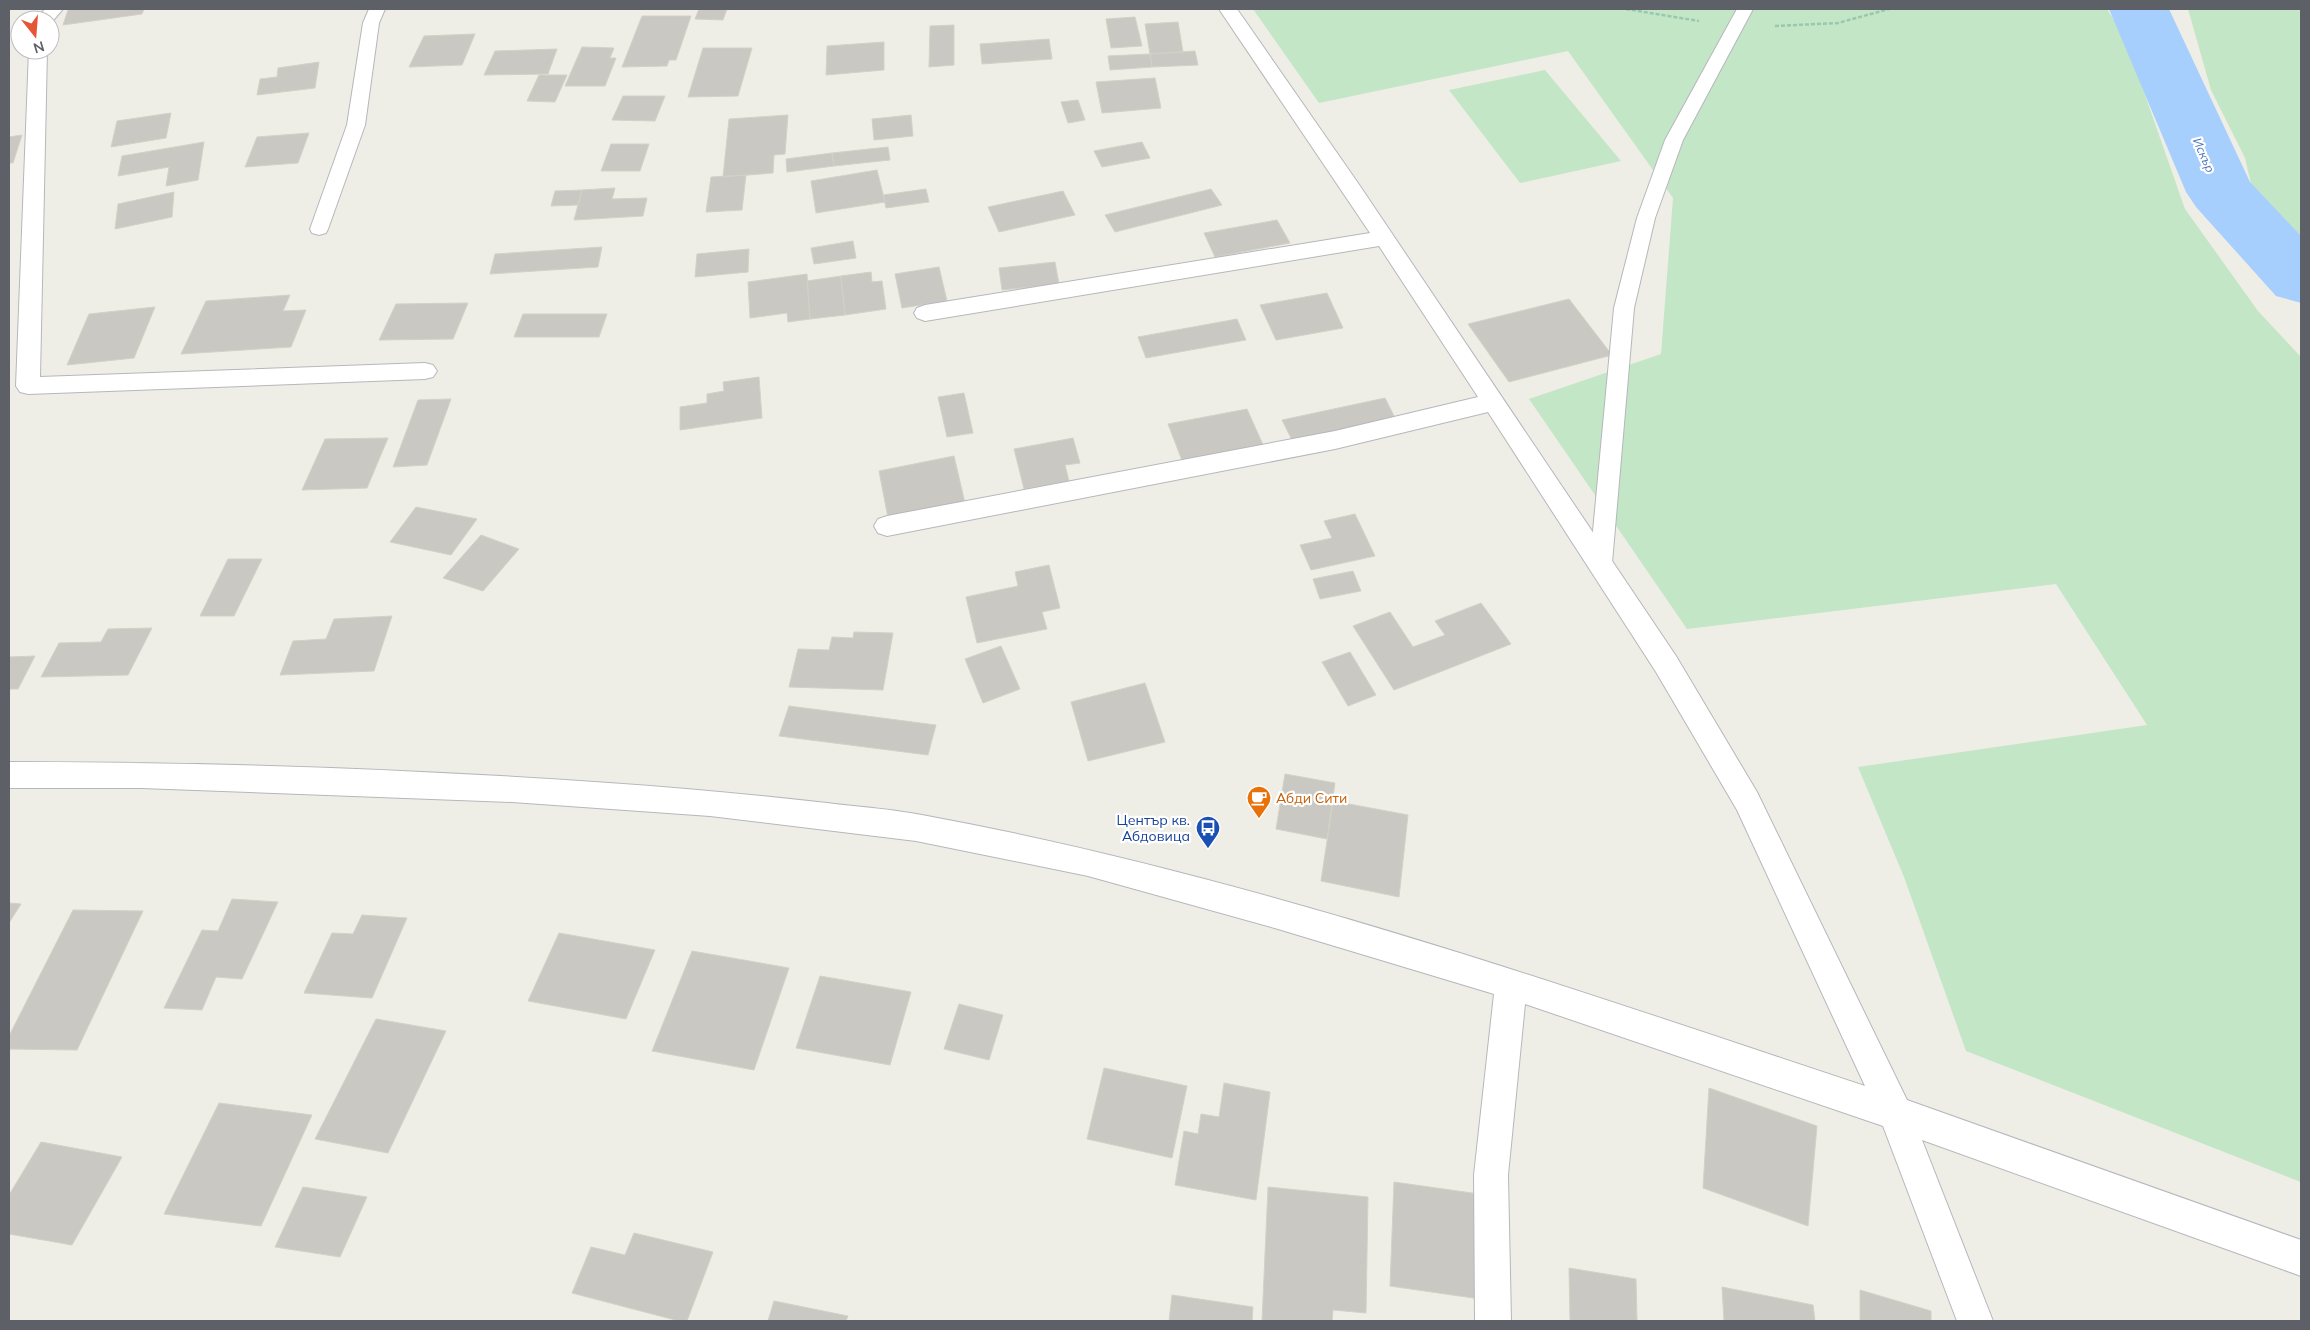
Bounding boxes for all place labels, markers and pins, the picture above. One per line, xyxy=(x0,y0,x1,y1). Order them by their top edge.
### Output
cafe icon: Абди Сити xyxy=(1246,785,1272,819)
place label: Абди Сити xyxy=(1276,789,1347,807)
place label: Център кв. Абдовица xyxy=(1117,811,1190,845)
bus stop icon: Център кв. Абдовица xyxy=(1195,815,1221,849)

